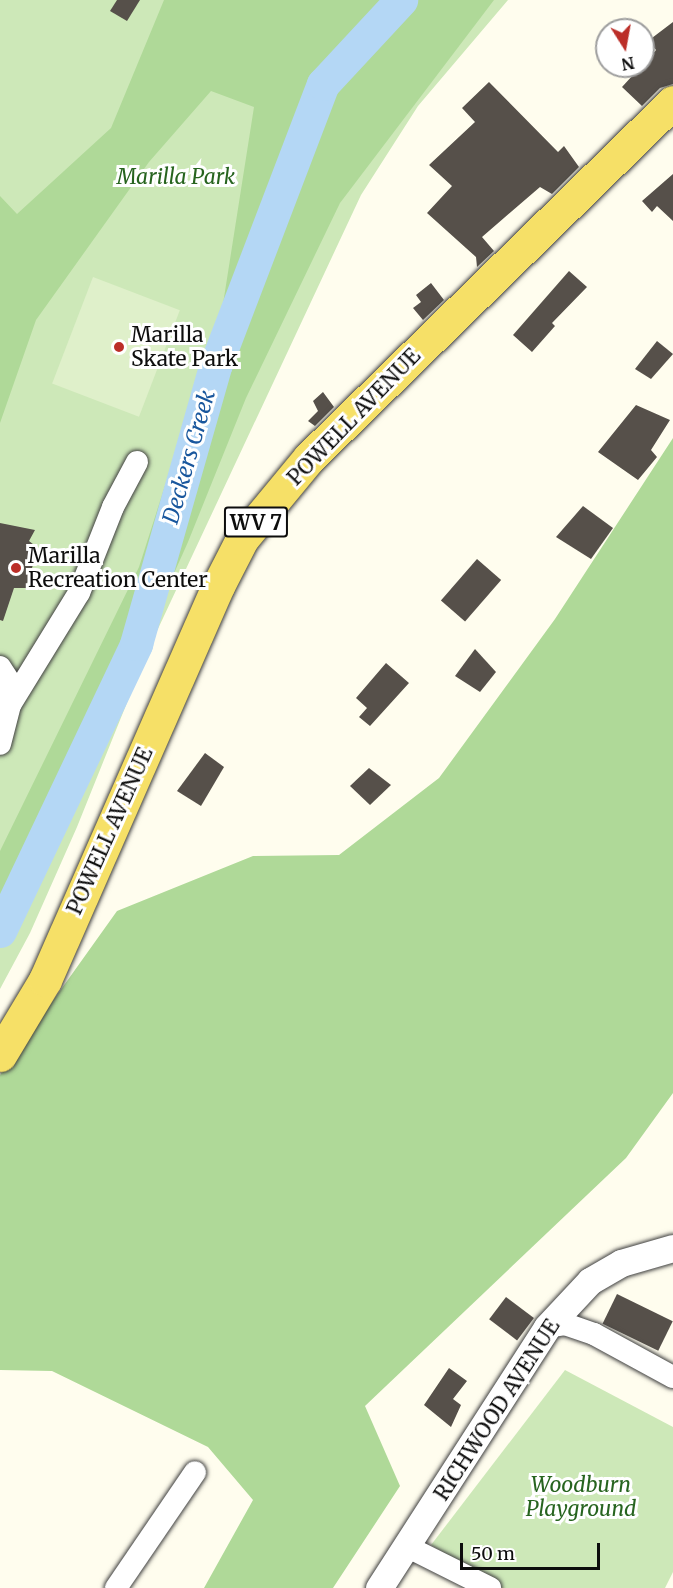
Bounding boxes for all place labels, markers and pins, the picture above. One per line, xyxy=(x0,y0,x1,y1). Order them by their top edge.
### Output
place label: Marilla Skate Park xyxy=(131,322,238,372)
marker: Marilla Skate Park xyxy=(112,340,126,354)
place label: Marilla Recreation Center xyxy=(28,543,208,593)
marker: Marilla Recreation Center xyxy=(9,561,23,575)

